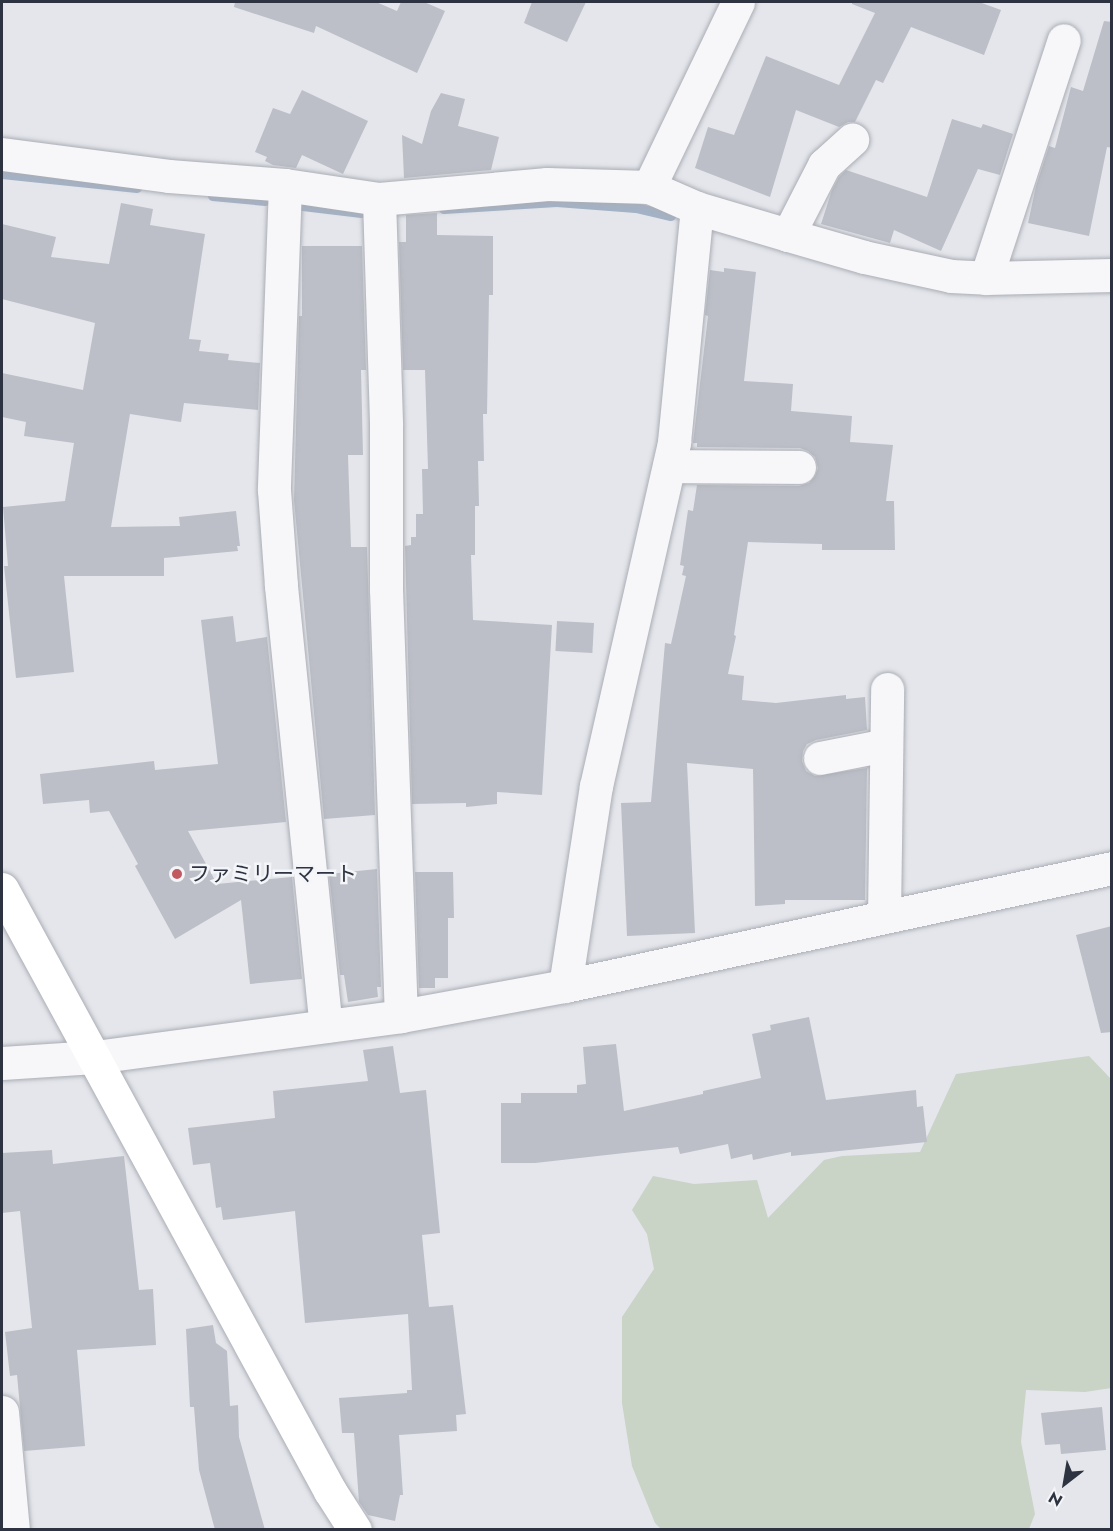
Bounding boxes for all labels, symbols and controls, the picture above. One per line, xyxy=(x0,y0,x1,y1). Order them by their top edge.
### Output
place label: ファミリーマート xyxy=(189,861,357,887)
marker: ファミリーマート xyxy=(170,867,184,881)
north arrow xyxy=(1035,1453,1095,1513)
text: N xyxy=(1044,1486,1067,1512)

